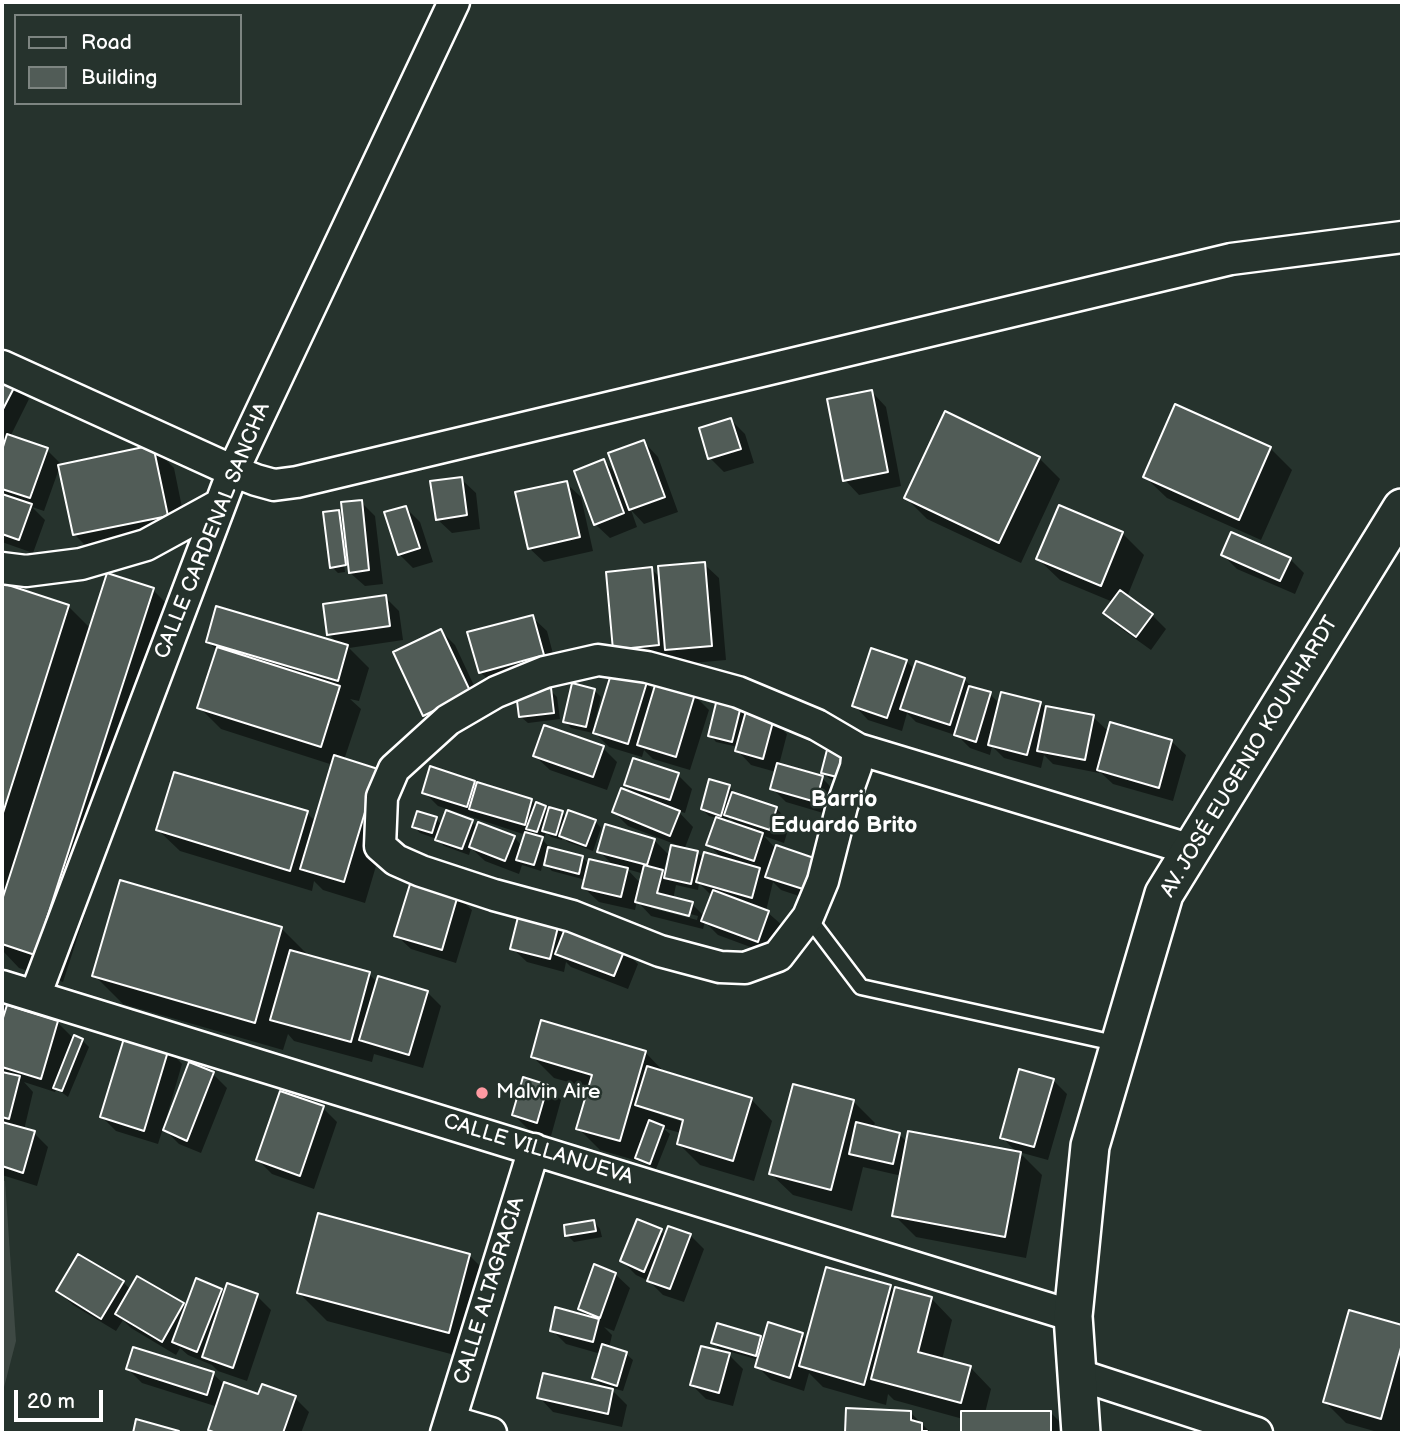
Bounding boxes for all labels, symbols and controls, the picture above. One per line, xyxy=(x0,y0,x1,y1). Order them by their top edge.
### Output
legend xyxy=(14,14,242,105)
text: Road xyxy=(81,30,132,55)
text: Building xyxy=(81,65,157,90)
street label: CALLE CARDENAL SANCHA xyxy=(150,399,276,663)
street label: AV. JOSÉ EUGENIO KOUNHARDT xyxy=(1156,612,1344,902)
district label: Barrio Eduardo Brito xyxy=(771,786,917,840)
place label: Malvin Aire xyxy=(496,1080,601,1106)
marker: Malvin Aire xyxy=(474,1085,490,1101)
street label: CALLE VILLANUEVA xyxy=(440,1109,636,1191)
street label: CALLE ALTAGRACIA xyxy=(450,1194,530,1388)
scale bar xyxy=(18,1376,107,1420)
text: 20 m xyxy=(27,1389,75,1414)

